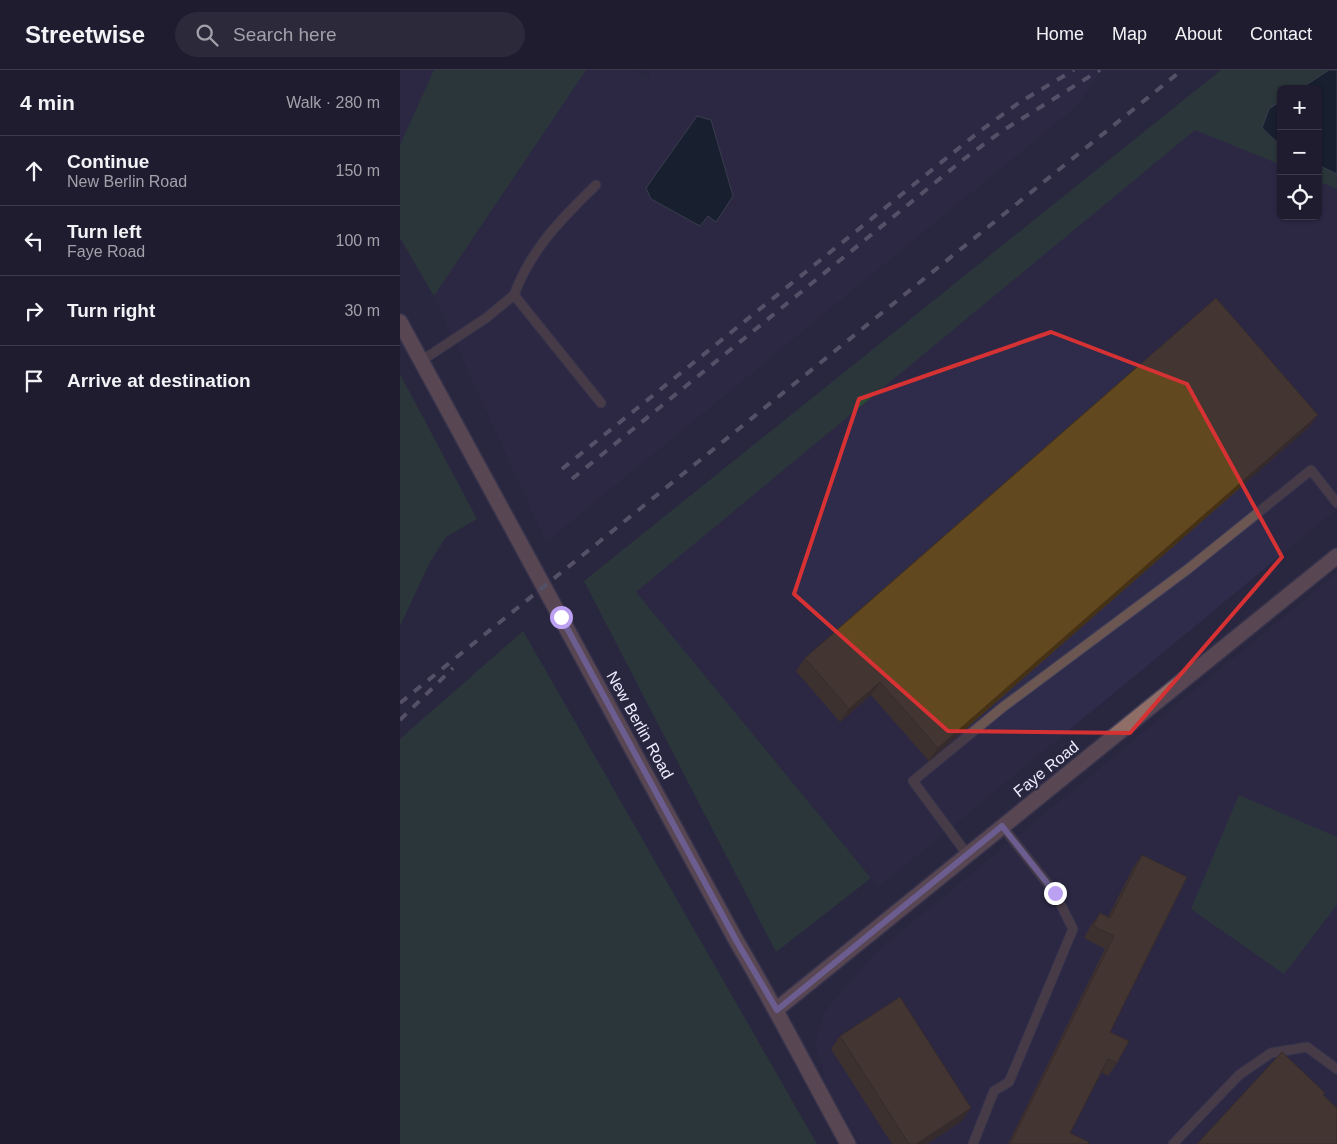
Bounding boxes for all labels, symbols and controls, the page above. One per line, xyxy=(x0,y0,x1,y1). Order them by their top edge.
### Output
search box xyxy=(175,12,525,57)
text: Streetwise xyxy=(25,21,145,48)
icon: search xyxy=(193,21,221,49)
text: Search here xyxy=(233,24,337,45)
text: Home xyxy=(1036,24,1084,44)
text: Map xyxy=(1112,24,1147,44)
text: About xyxy=(1175,24,1222,44)
text: Contact xyxy=(1250,24,1312,44)
map controls xyxy=(1277,85,1322,220)
button: + xyxy=(1277,85,1322,130)
text: 4 min xyxy=(20,91,75,114)
text: Walk · 280 m xyxy=(286,94,380,111)
button: − xyxy=(1277,130,1322,175)
text: Continue xyxy=(67,151,149,172)
icon: ahead xyxy=(20,157,48,185)
text: 150 m xyxy=(336,162,380,179)
text: New Berlin Road xyxy=(67,173,187,190)
button: locate xyxy=(1277,175,1322,220)
text: Turn left xyxy=(67,221,142,242)
icon: left xyxy=(20,227,48,255)
text: 100 m xyxy=(336,232,380,249)
text: Faye Road xyxy=(67,243,145,260)
icon: right xyxy=(20,297,48,325)
text: Turn right xyxy=(67,300,155,321)
text: 30 m xyxy=(344,302,380,319)
icon: arrive xyxy=(20,367,48,395)
text: Arrive at destination xyxy=(67,370,251,391)
route start xyxy=(550,606,573,629)
street label: New Berlin Road xyxy=(603,668,677,782)
street label: Faye Road xyxy=(1010,738,1082,800)
route end xyxy=(1044,882,1067,905)

